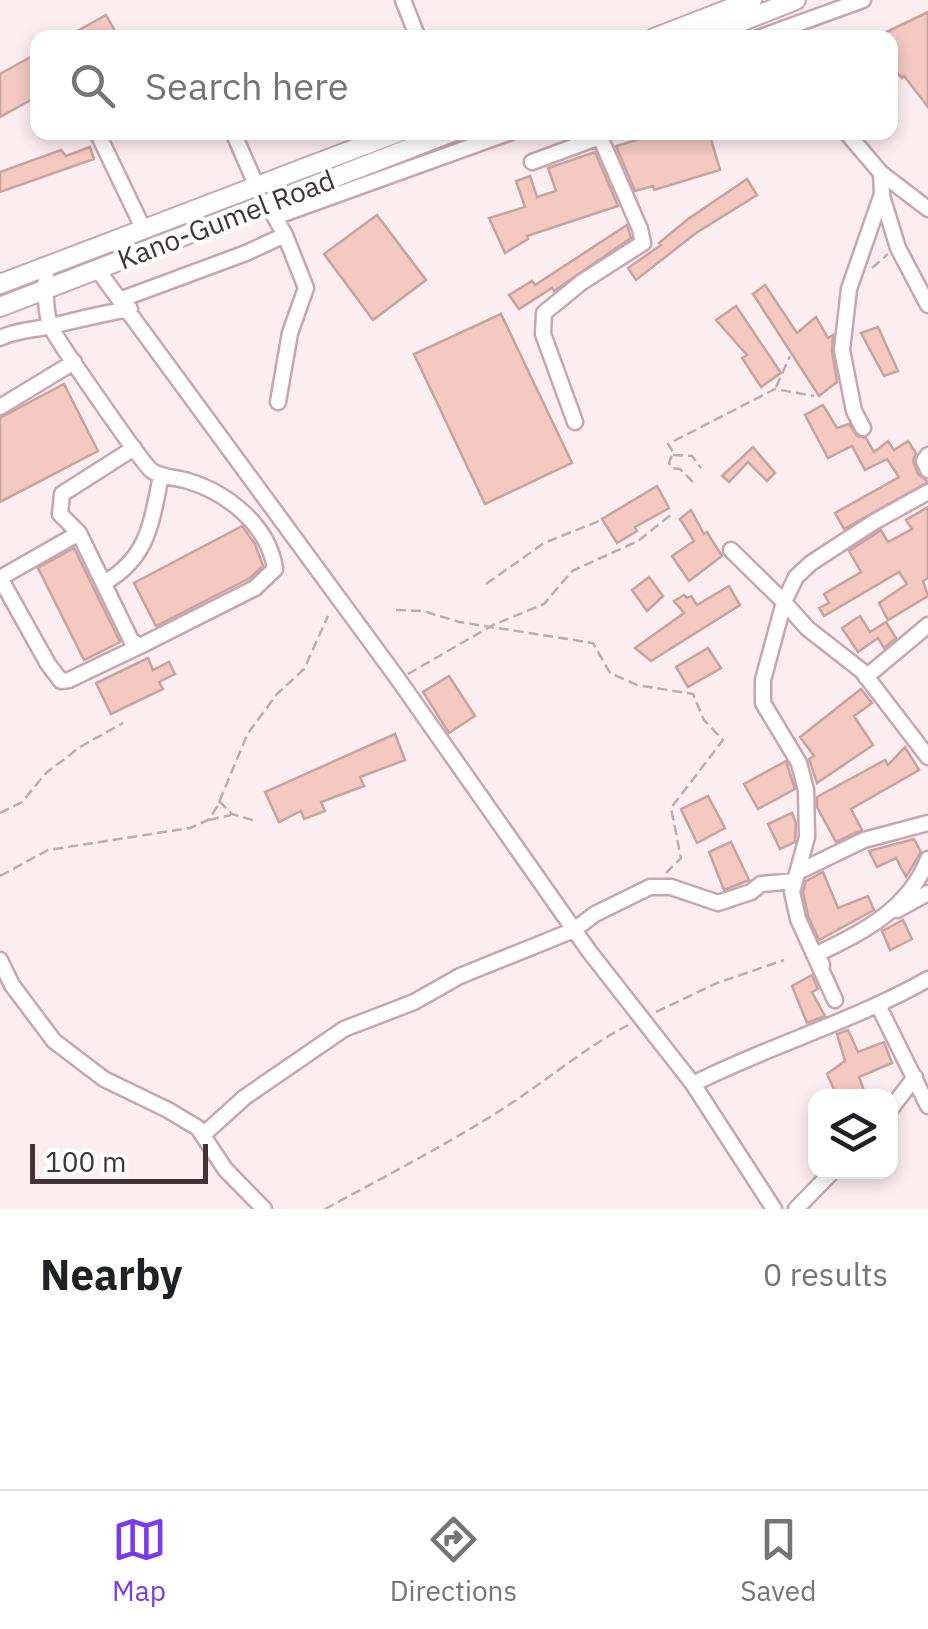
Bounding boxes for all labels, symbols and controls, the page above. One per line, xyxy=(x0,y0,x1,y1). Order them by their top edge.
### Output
search box xyxy=(30,30,898,140)
icon: search xyxy=(65,58,120,113)
text: Search here xyxy=(145,61,349,110)
street label: Kano-Gumel Road xyxy=(112,161,340,277)
map controls xyxy=(808,1089,898,1179)
button: layers xyxy=(808,1089,898,1179)
scale bar xyxy=(30,1139,208,1184)
text: 100 m xyxy=(45,1143,126,1180)
text: Nearby xyxy=(40,1247,182,1302)
text: 0 results xyxy=(763,1253,888,1295)
tab: Map xyxy=(112,1512,167,1609)
tab: Directions xyxy=(390,1512,517,1609)
tab: Saved xyxy=(740,1512,816,1609)

